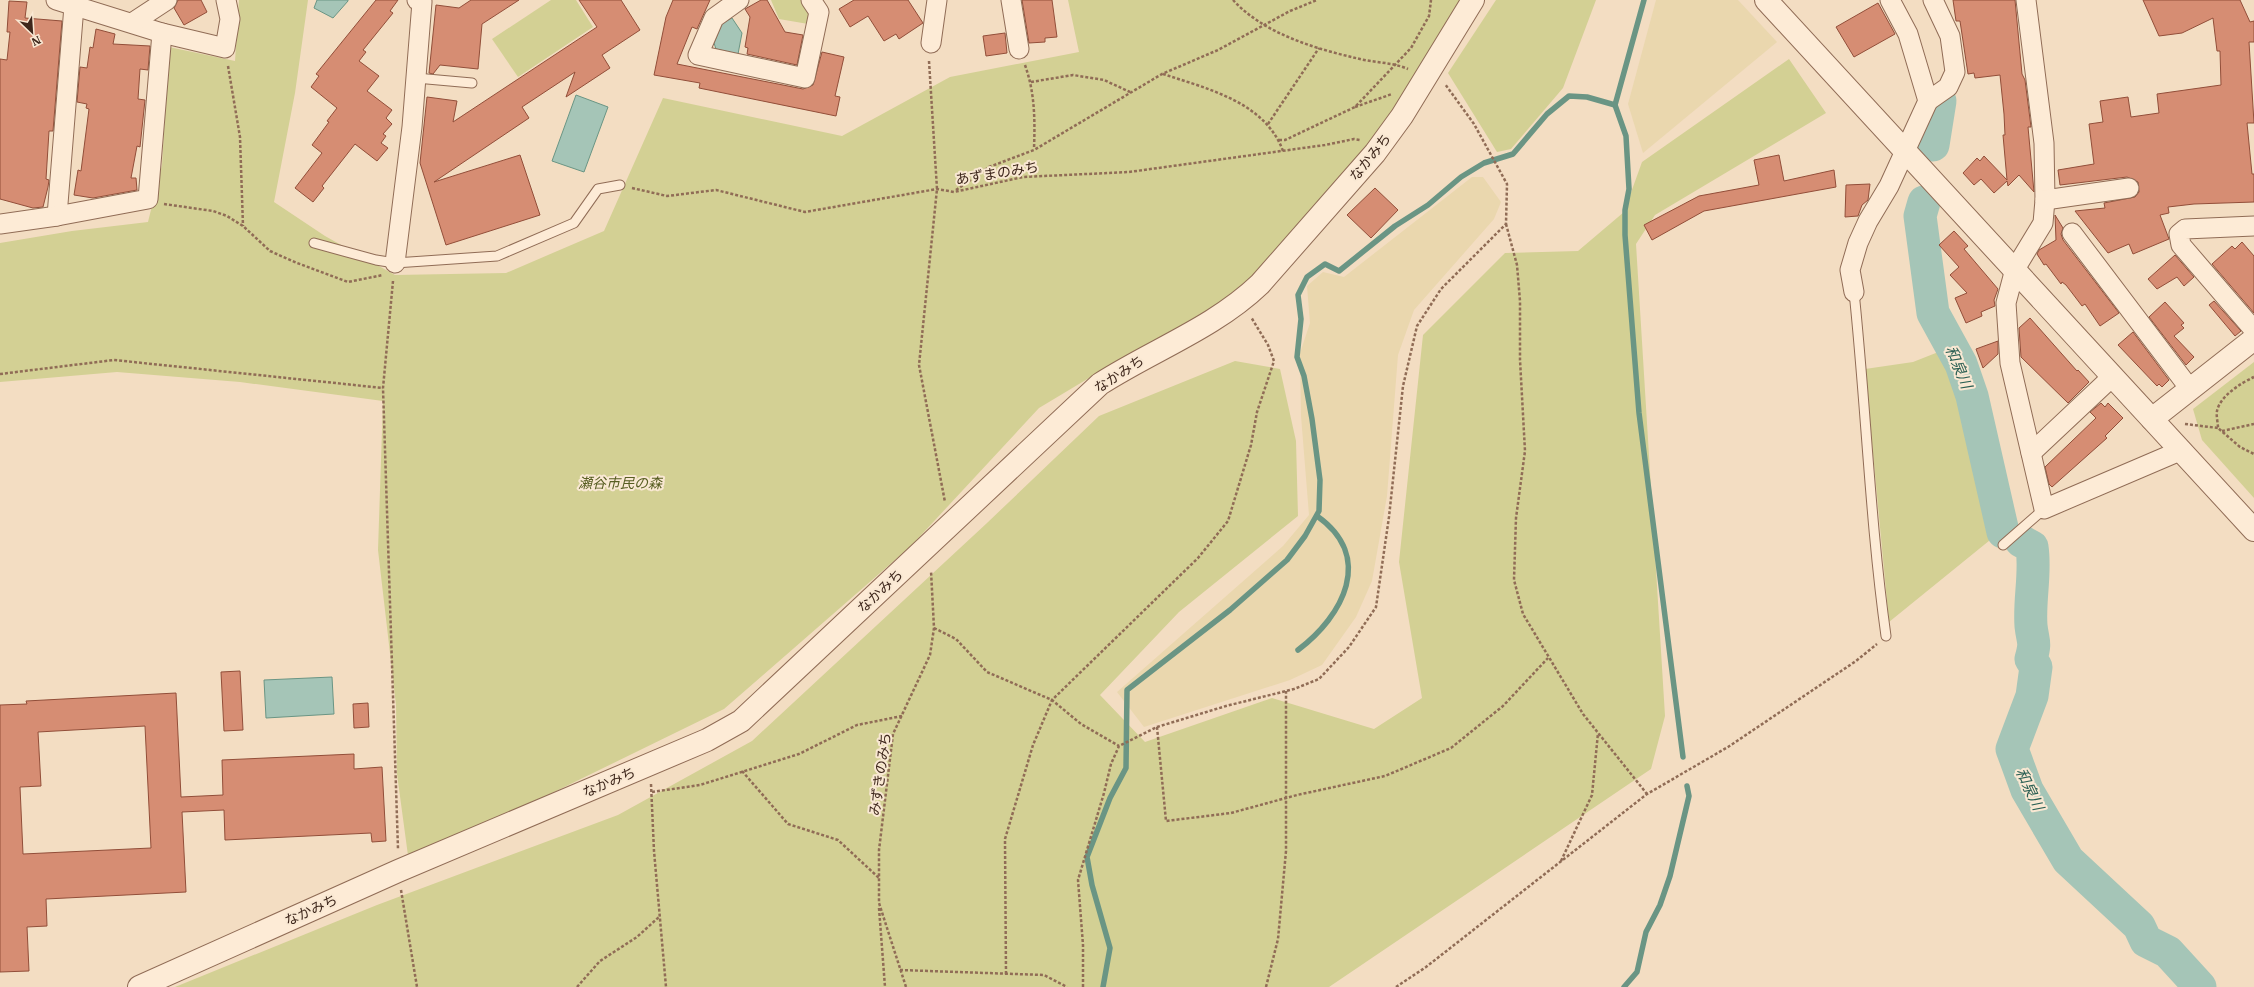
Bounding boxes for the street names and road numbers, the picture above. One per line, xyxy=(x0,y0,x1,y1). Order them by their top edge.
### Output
street label: なかみち xyxy=(1345,130,1395,184)
street label: あずまのみち xyxy=(954,158,1040,188)
street label: なかみち xyxy=(1091,351,1147,397)
street label: なかみち xyxy=(853,565,907,617)
street label: みずきのみち xyxy=(865,731,895,817)
street label: なかみち xyxy=(580,763,638,801)
street label: なかみち xyxy=(282,890,340,930)

